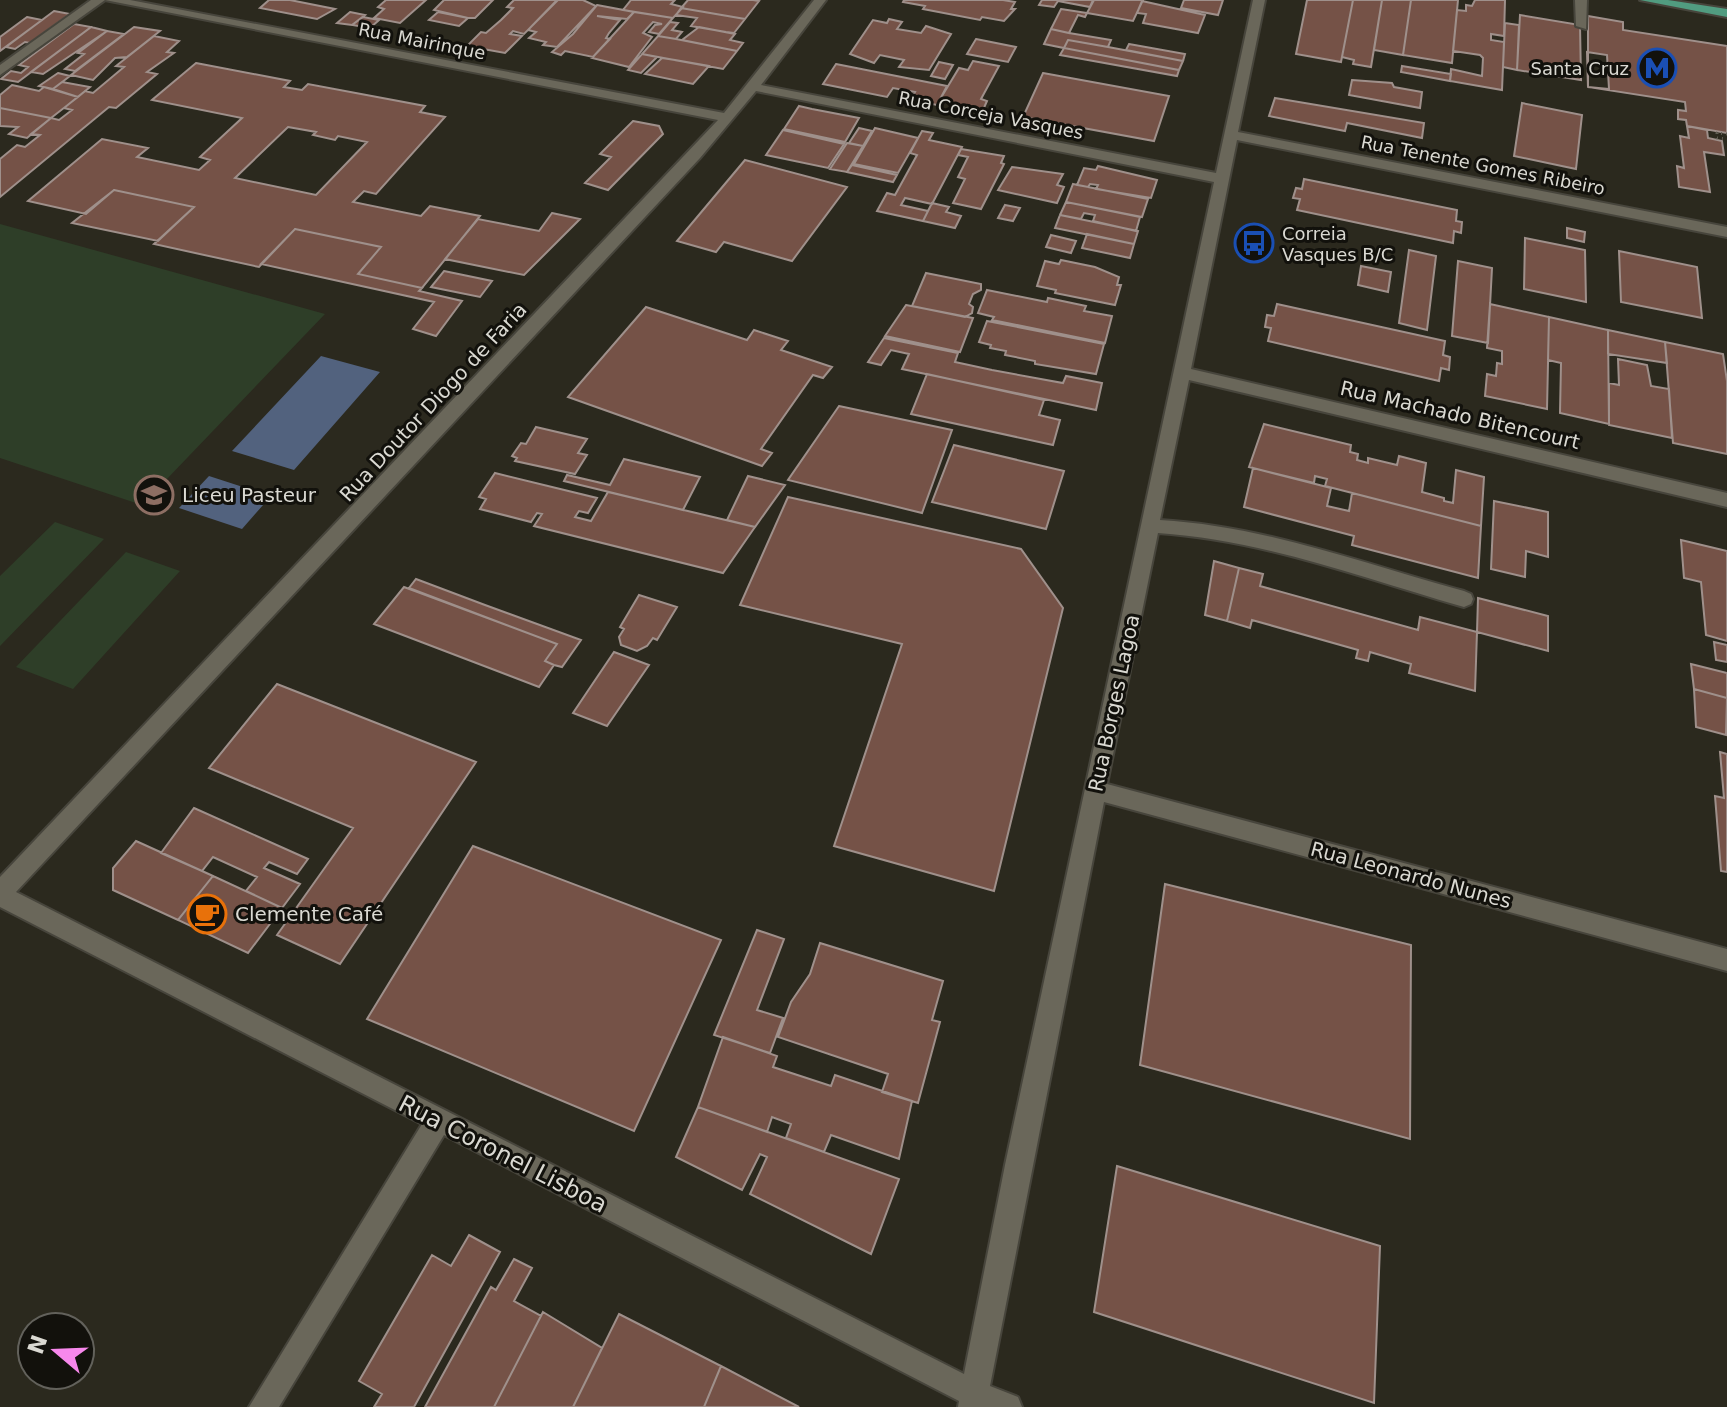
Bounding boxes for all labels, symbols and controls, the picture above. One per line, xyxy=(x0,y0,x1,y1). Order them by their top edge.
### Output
street label: Rua Mairinque xyxy=(357,18,487,64)
metro station icon: Santa Cruz xyxy=(1636,47,1678,89)
place label: Santa Cruz xyxy=(1531,58,1629,79)
street label: Rua Corceja Vasques xyxy=(897,87,1085,143)
street label: Rua Tenente Gomes Ribeiro xyxy=(1359,131,1607,199)
bus stop icon: Correia Vasques B/C xyxy=(1233,222,1275,264)
place label: Correia Vasques B/C xyxy=(1282,223,1393,265)
street label: Rua Doutor Diogo de Faria xyxy=(335,298,531,506)
street label: Rua Machado Bitencourt xyxy=(1338,376,1582,454)
school or university icon: Liceu Pasteur xyxy=(133,474,175,516)
place label: Liceu Pasteur xyxy=(182,483,317,507)
street label: Rua Borges Lagoa xyxy=(1083,612,1145,794)
street label: Rua Leonardo Nunes xyxy=(1308,837,1514,913)
cafe icon: Clemente Café xyxy=(186,893,228,935)
place label: Clemente Café xyxy=(235,902,383,926)
street label: Rua Coronel Lisboa xyxy=(394,1089,612,1219)
north arrow xyxy=(16,1311,96,1391)
text: N xyxy=(23,1332,52,1357)

